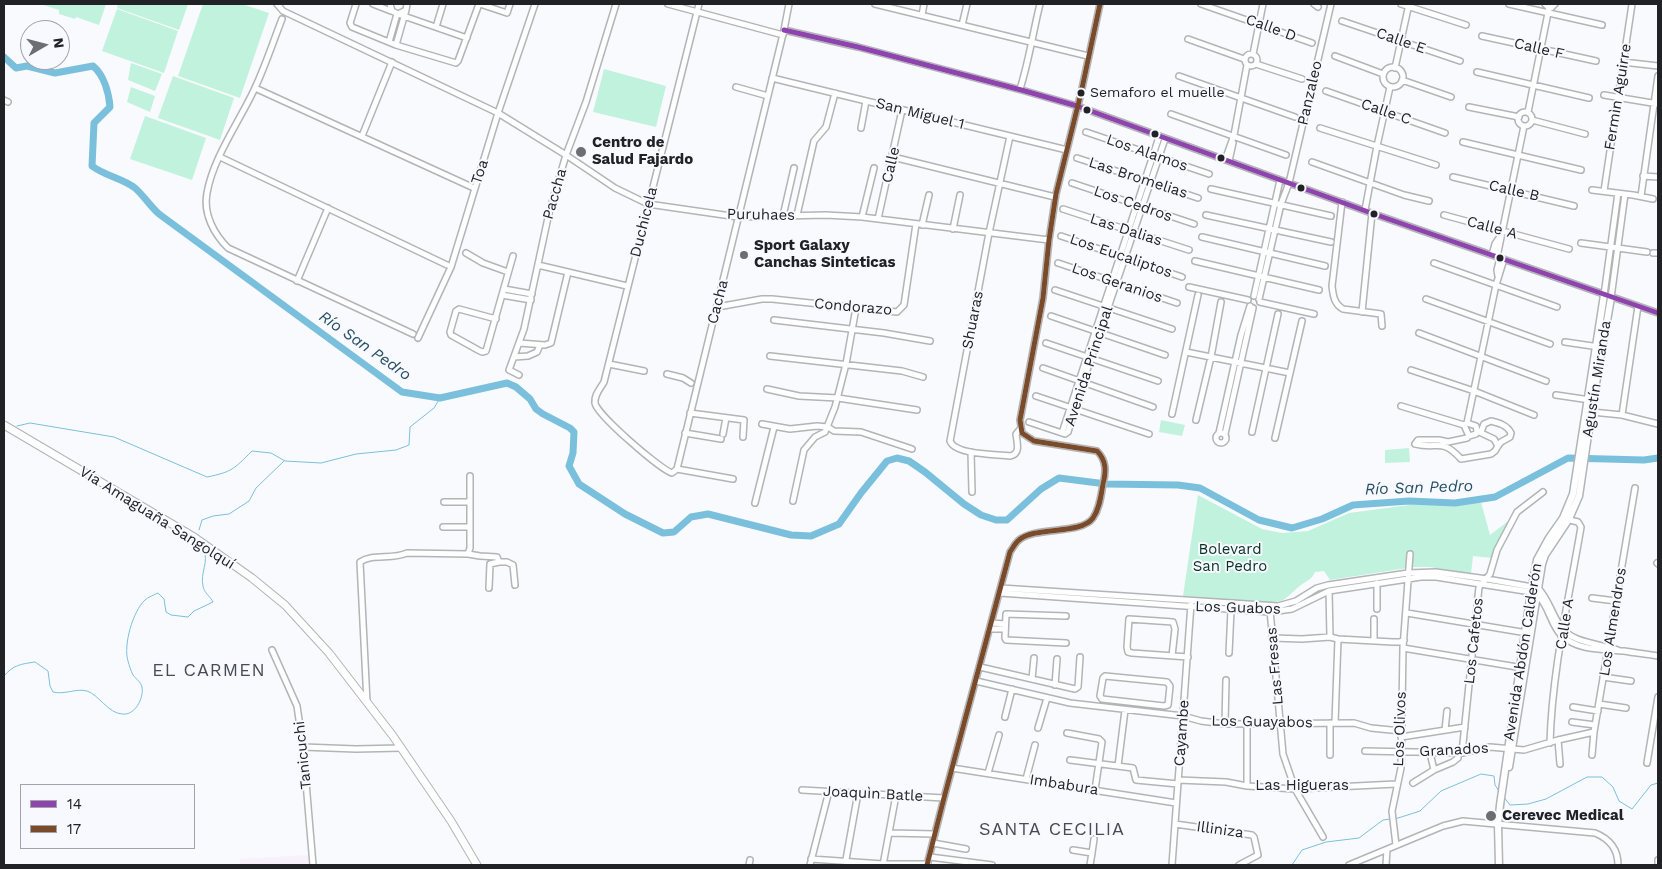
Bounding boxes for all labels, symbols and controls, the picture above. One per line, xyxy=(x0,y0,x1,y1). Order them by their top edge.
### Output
street label: Calle D xyxy=(1243,11,1299,45)
north arrow xyxy=(20,20,70,70)
street label: Calle E xyxy=(1374,24,1428,58)
street label: Calle F xyxy=(1512,35,1566,63)
text: N xyxy=(50,37,68,49)
street label: Fermìn Aguirre xyxy=(1601,42,1635,152)
street label: Panzaleo xyxy=(1294,59,1326,127)
place label: Semaforo el muelle xyxy=(1090,85,1224,101)
marker: Semaforo el muelle xyxy=(1076,88,1086,98)
street label: San Miguel 1 xyxy=(874,94,966,134)
street label: Calle C xyxy=(1358,95,1414,129)
unlabelled marker xyxy=(1082,105,1092,115)
unlabelled marker xyxy=(1150,129,1160,139)
street label: Los Alamos xyxy=(1104,131,1190,175)
place label: Centro de Salud Fajardo xyxy=(592,134,693,169)
marker: Centro de Salud Fajardo xyxy=(574,145,588,159)
street label: Calle xyxy=(878,145,904,185)
unlabelled marker xyxy=(1216,153,1226,163)
street label: Las Bromelias xyxy=(1086,154,1190,202)
street label: Toa xyxy=(468,157,492,187)
street label: Paccha xyxy=(539,166,571,222)
street label: Calle B xyxy=(1487,176,1541,206)
street label: Los Cedros xyxy=(1091,182,1175,226)
unlabelled marker xyxy=(1296,183,1306,193)
street label: Duchicela xyxy=(627,185,661,259)
street label: Puruhaes xyxy=(727,205,795,225)
unlabelled marker xyxy=(1369,209,1379,219)
street label: Las Dalias xyxy=(1088,210,1164,250)
street label: Calle A xyxy=(1465,213,1519,243)
street label: Los Eucaliptos xyxy=(1067,230,1175,282)
place label: Sport Galaxy Canchas Sinteticas xyxy=(754,237,895,272)
marker: Sport Galaxy Canchas Sinteticas xyxy=(738,249,750,261)
unlabelled marker xyxy=(1495,253,1505,263)
street label: Los Geranios xyxy=(1069,259,1165,307)
street label: Cacha xyxy=(704,278,732,326)
street label: Shuaras xyxy=(959,289,987,351)
street label: Condorazo xyxy=(813,295,893,319)
street label: Avenida Principal xyxy=(1061,304,1117,428)
water label: Río San Pedro xyxy=(315,307,415,385)
street label: Agustín Miranda xyxy=(1579,319,1615,439)
street label: Vía Amaguaña Sangolquí xyxy=(76,463,238,573)
water label: Río San Pedro xyxy=(1365,477,1473,499)
park label: Bolevard San Pedro xyxy=(1193,541,1267,576)
street label: Avenida Abdón Calderón xyxy=(1500,562,1546,742)
street label: Los Almendros xyxy=(1596,566,1630,678)
street label: Los Cafetos xyxy=(1461,597,1487,685)
street label: Calle A xyxy=(1552,597,1578,651)
street label: Los Guabos xyxy=(1195,598,1281,618)
street label: Las Fresas xyxy=(1263,626,1287,706)
district label: EL CARMEN xyxy=(151,660,267,682)
street label: Los Olivos xyxy=(1390,691,1410,767)
street label: Cayambe xyxy=(1171,699,1193,767)
street label: Los Guayabos xyxy=(1211,712,1313,732)
street label: Tanicuchi xyxy=(290,720,316,790)
street label: Granados xyxy=(1419,739,1489,761)
street label: Imbabura xyxy=(1028,771,1100,799)
street label: Las Higueras xyxy=(1255,777,1349,795)
street label: Joaquìn Batle xyxy=(822,782,924,806)
legend xyxy=(20,784,195,849)
text: 14 xyxy=(67,795,82,813)
place label: Cerevec Medical xyxy=(1502,807,1624,825)
marker: Cerevec Medical xyxy=(1484,809,1498,823)
street label: Illiniza xyxy=(1195,818,1245,842)
district label: SANTA CECILIA xyxy=(977,819,1127,841)
text: 17 xyxy=(67,820,81,838)

